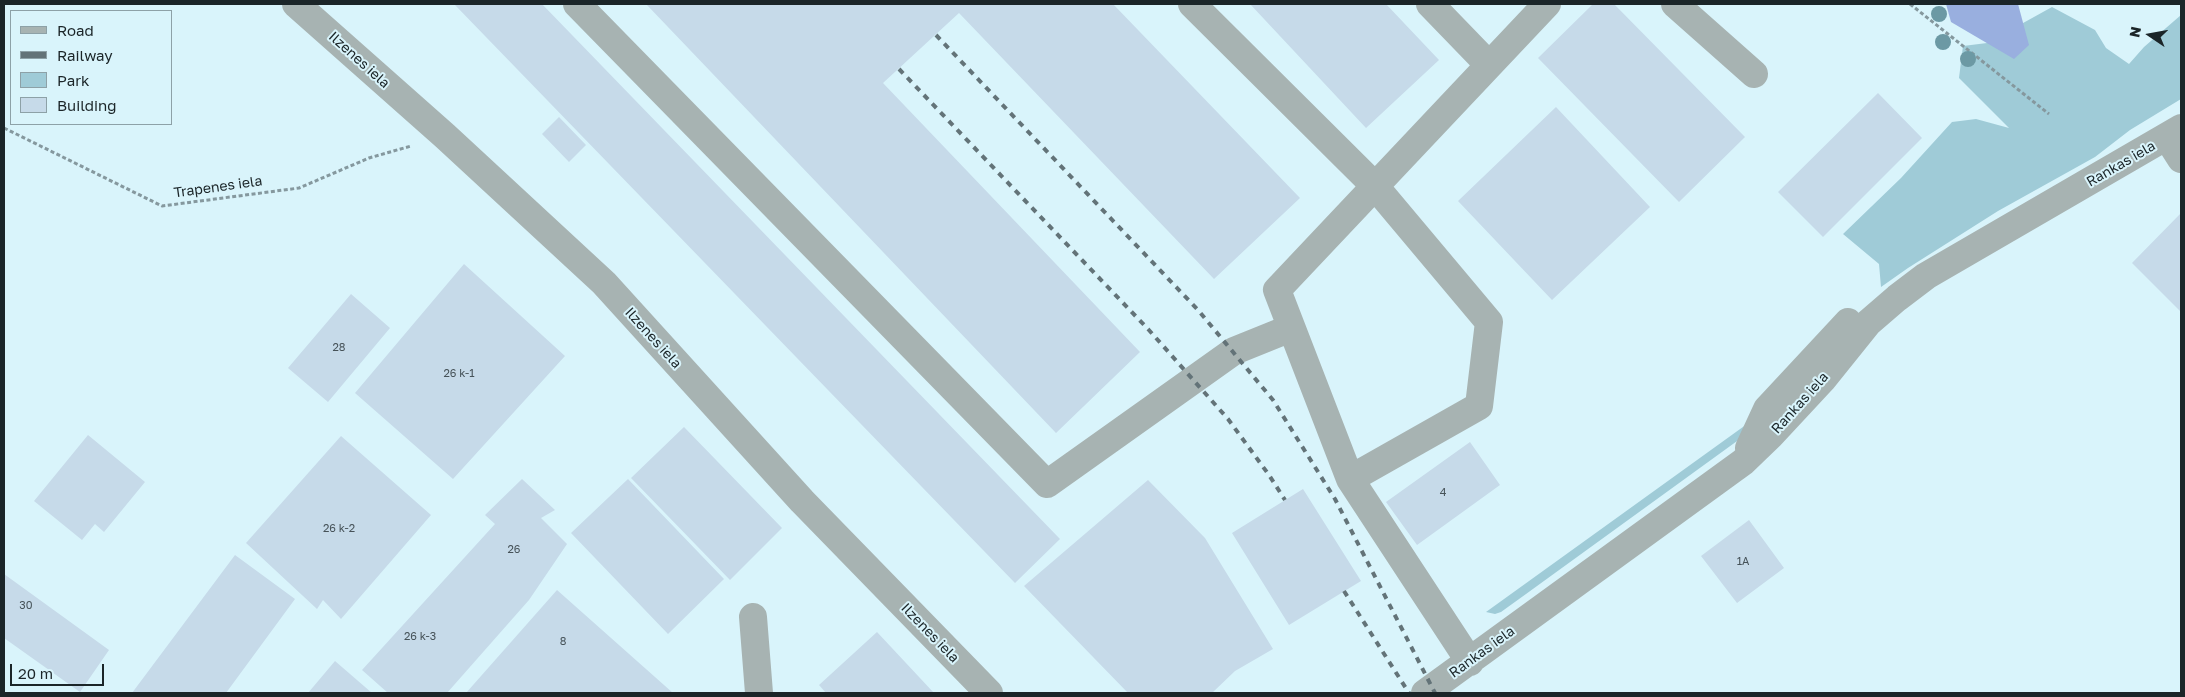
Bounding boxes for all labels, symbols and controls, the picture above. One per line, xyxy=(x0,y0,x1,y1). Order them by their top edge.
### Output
legend xyxy=(10,10,172,125)
north arrow xyxy=(2125,10,2175,60)
text: Road xyxy=(57,21,94,39)
text: N xyxy=(2125,25,2144,39)
street label: Ilzenes iela xyxy=(325,28,393,92)
text: Railway xyxy=(57,46,113,64)
text: Park xyxy=(57,71,89,89)
text: Building xyxy=(57,96,117,114)
street label: Rankas iela xyxy=(2084,138,2158,190)
street label: Trapenes iela xyxy=(173,172,263,202)
street label: Ilzenes iela xyxy=(621,304,685,372)
house number: 28 xyxy=(332,341,346,355)
house number: 26 k-1 xyxy=(443,367,475,381)
street label: Rankas iela xyxy=(1768,369,1832,437)
house number: 4 xyxy=(1440,486,1446,500)
house number: 26 k-2 xyxy=(323,522,355,536)
house number: 26 xyxy=(507,543,521,557)
house number: 1A xyxy=(1737,555,1749,569)
house number: 30 xyxy=(19,599,33,613)
street label: Ilzenes iela xyxy=(897,600,963,666)
street label: Rankas iela xyxy=(1446,623,1518,681)
house number: 26 k-3 xyxy=(404,630,436,644)
house number: 8 xyxy=(560,635,566,649)
scale bar xyxy=(12,654,106,686)
text: 20 m xyxy=(18,664,53,682)

